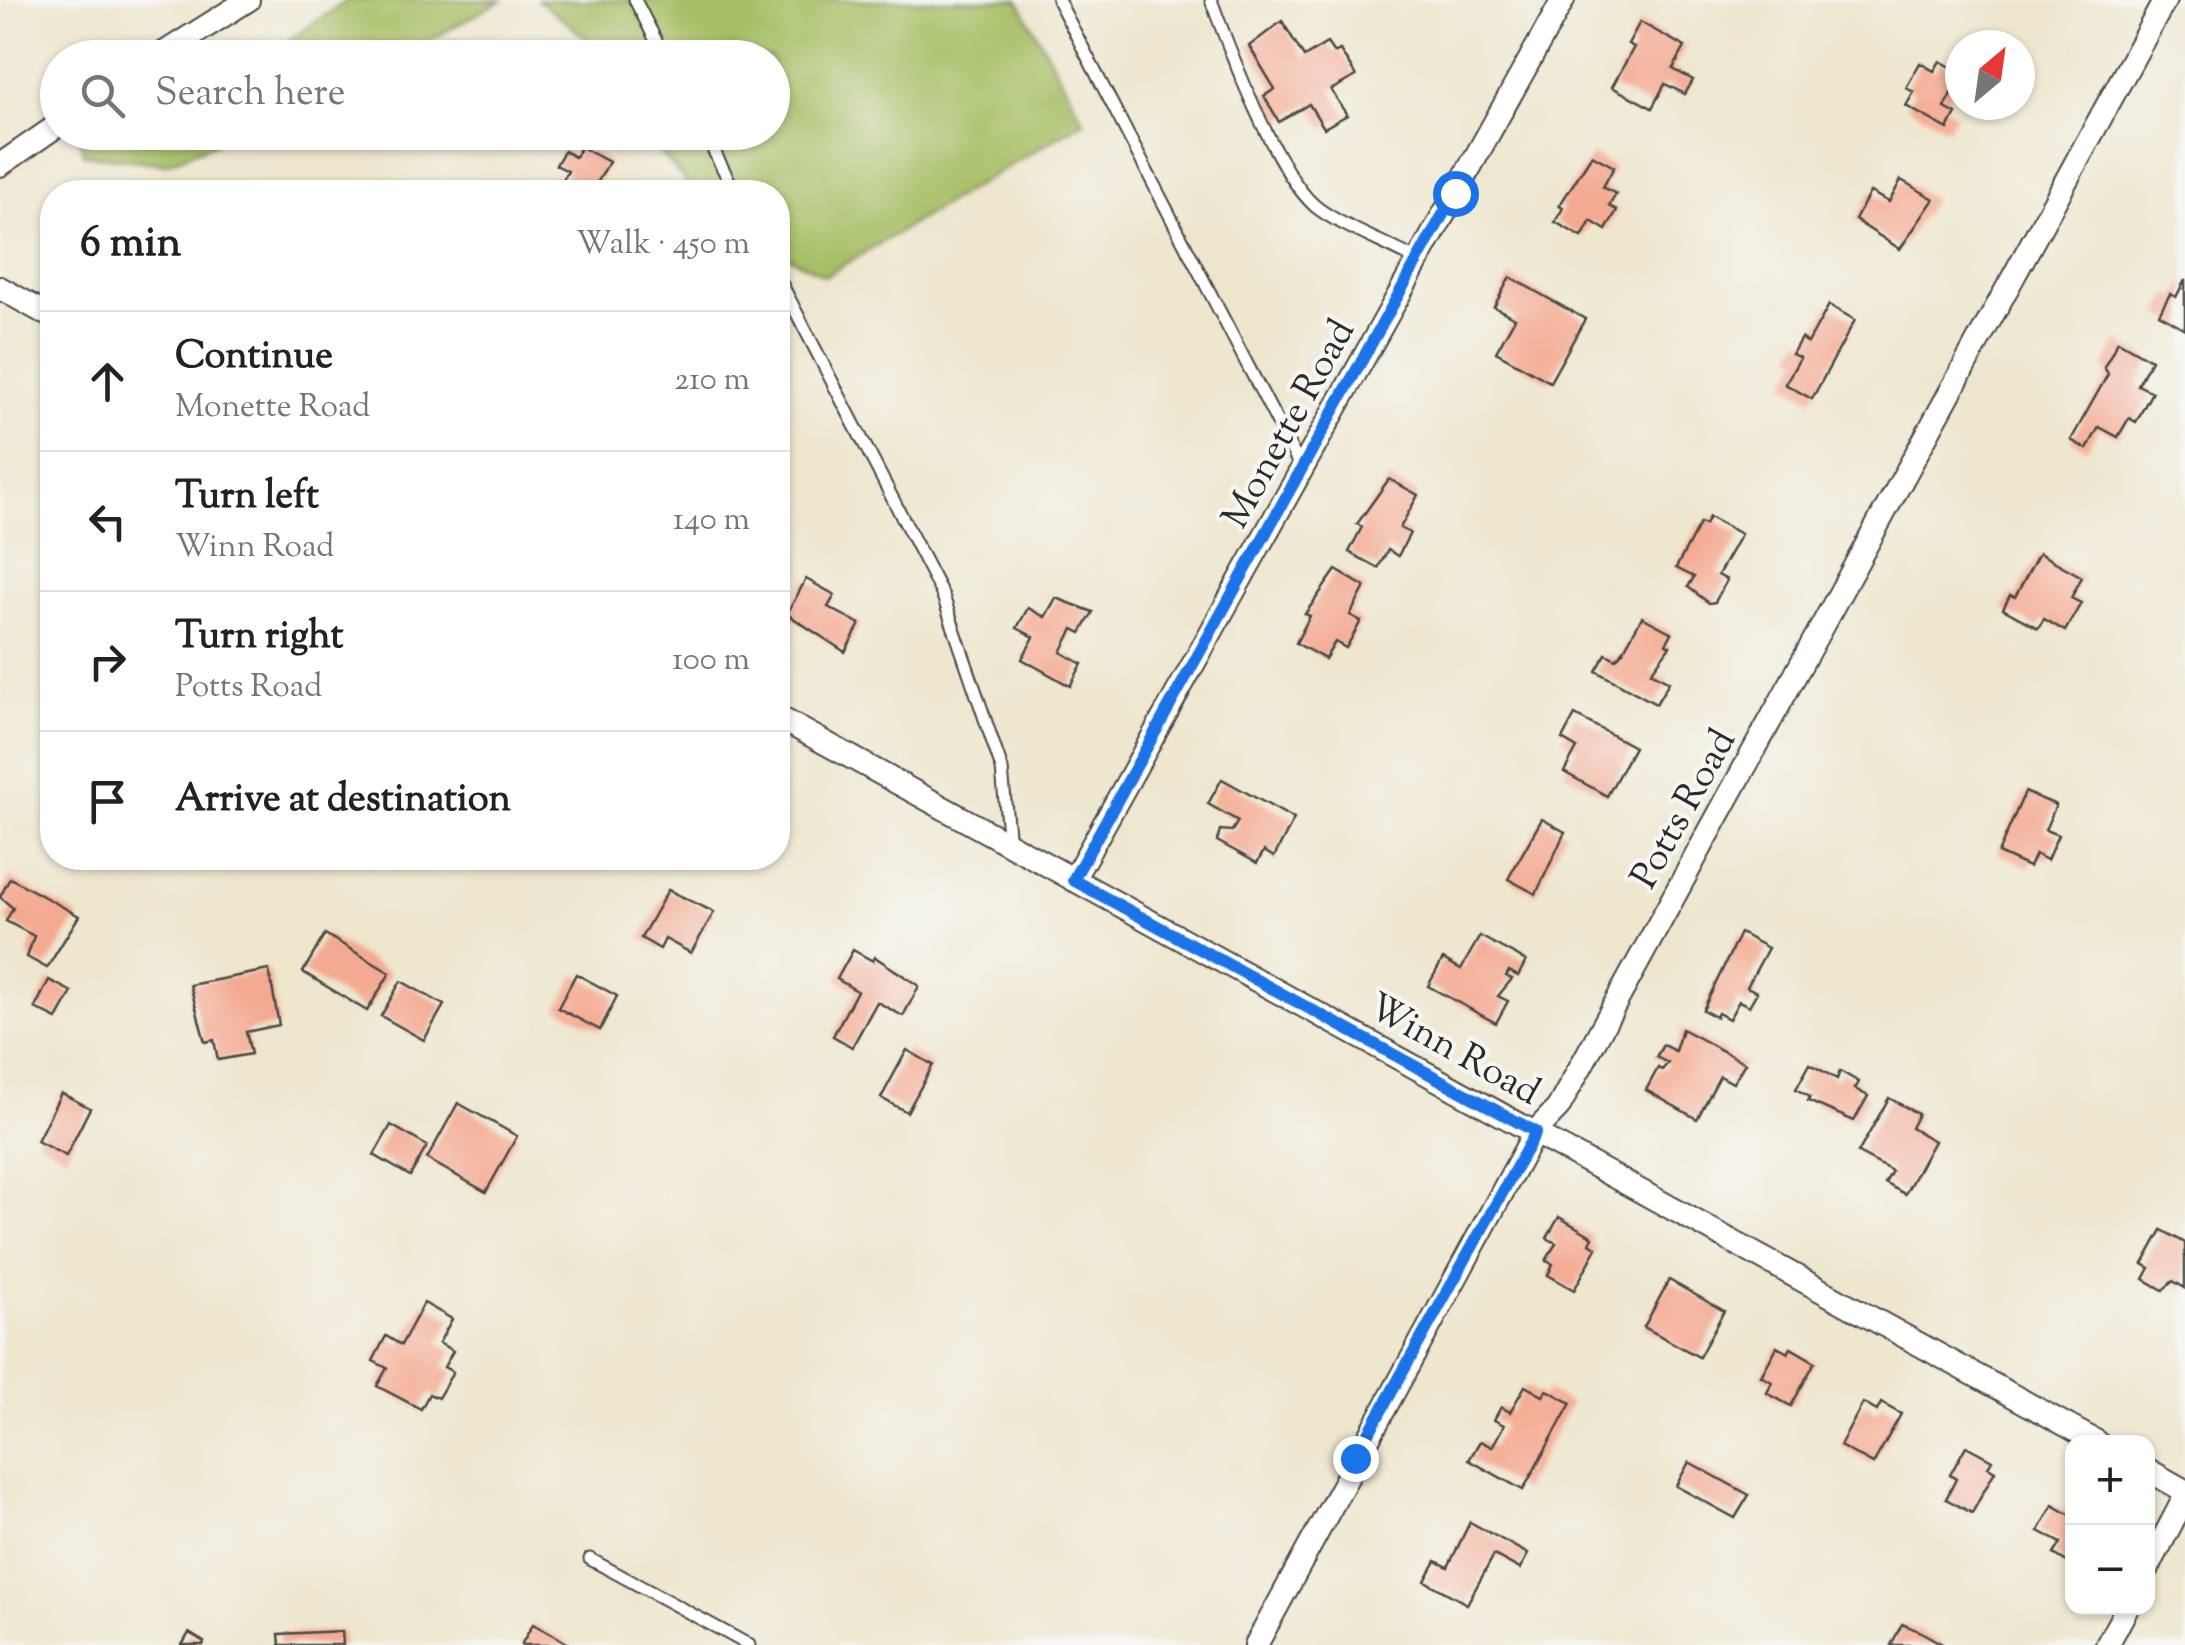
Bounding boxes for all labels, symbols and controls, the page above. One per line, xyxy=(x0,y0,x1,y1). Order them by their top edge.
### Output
north arrow xyxy=(1945,30,2035,120)
search box xyxy=(40,40,790,150)
icon: search xyxy=(75,68,130,123)
text: Search here xyxy=(155,68,346,122)
route start xyxy=(1433,171,1479,217)
text: 6 min xyxy=(80,215,181,275)
text: Walk · 450 m xyxy=(576,222,750,268)
street label: Monette Road xyxy=(1211,310,1370,539)
text: Continue xyxy=(175,331,333,385)
icon: ahead xyxy=(80,354,135,409)
text: 210 m xyxy=(674,358,750,404)
text: Monette Road xyxy=(175,385,370,431)
text: Turn left xyxy=(175,471,319,525)
icon: left xyxy=(80,494,135,549)
text: 140 m xyxy=(673,498,750,544)
text: Winn Road xyxy=(175,525,334,571)
text: Turn right xyxy=(175,611,343,665)
icon: right xyxy=(80,634,135,689)
text: 100 m xyxy=(672,638,750,684)
text: Potts Road xyxy=(175,665,322,711)
street label: Potts Road xyxy=(1620,720,1751,899)
icon: arrive xyxy=(80,774,135,829)
text: Arrive at destination xyxy=(175,774,511,828)
street label: Winn Road xyxy=(1357,982,1549,1121)
map controls xyxy=(2065,1435,2155,1615)
button: + xyxy=(2065,1435,2155,1525)
route end xyxy=(1333,1436,1379,1482)
button: − xyxy=(2065,1525,2155,1615)

